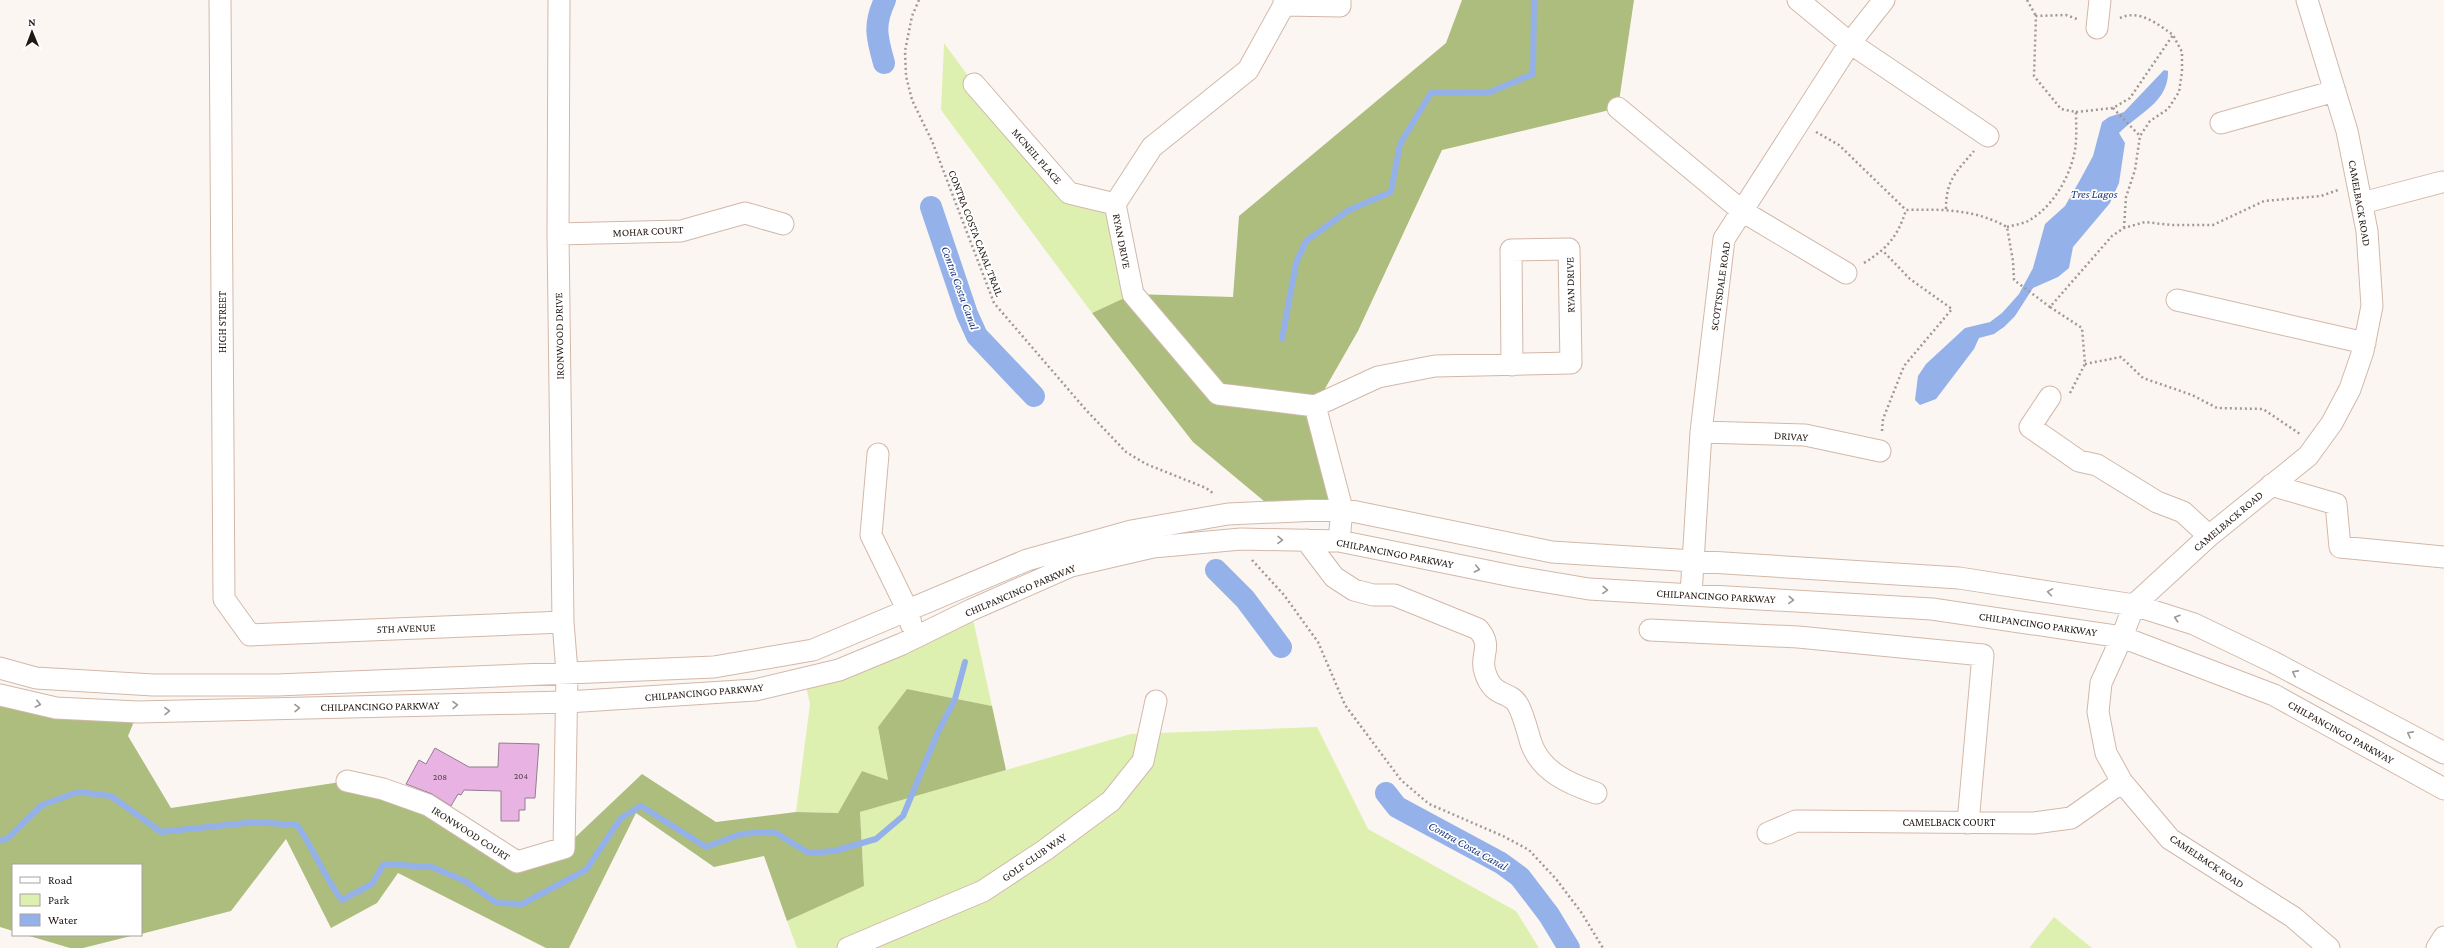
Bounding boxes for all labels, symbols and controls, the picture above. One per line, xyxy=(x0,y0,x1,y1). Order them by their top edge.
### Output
north arrow xyxy=(12,12,52,52)
text: N xyxy=(28,16,36,28)
street label: MCNEIL PLACE xyxy=(1010,126,1064,186)
street label: CAMELBACK ROAD xyxy=(2347,159,2373,247)
street label: CONTRA COSTA CANAL TRAIL xyxy=(946,168,1006,298)
water label: Tres Lagos xyxy=(2071,187,2118,201)
street label: RYAN DRIVE xyxy=(1111,212,1133,270)
street label: MOHAR COURT xyxy=(612,223,684,239)
street label: SCOTTSDALE ROAD xyxy=(1708,241,1732,331)
water label: Contra Costa Canal xyxy=(938,244,982,333)
street label: RYAN DRIVE xyxy=(1564,257,1576,313)
street label: HIGH STREET xyxy=(216,291,228,353)
street label: IRONWOOD DRIVE xyxy=(552,292,566,380)
street label: DRIVAY xyxy=(1773,429,1809,443)
street label: CAMELBACK ROAD xyxy=(2191,488,2265,554)
one-way arrow xyxy=(1277,536,1283,544)
street label: CHILPANCINGO PARKWAY xyxy=(1335,536,1455,570)
street label: CHILPANCINGO PARKWAY xyxy=(963,561,1077,619)
one-way arrow xyxy=(1474,564,1480,572)
one-way arrow xyxy=(1602,585,1608,594)
street label: CHILPANCINGO PARKWAY xyxy=(1656,587,1776,605)
one-way arrow xyxy=(2047,588,2053,597)
one-way arrow xyxy=(1788,596,1794,605)
street label: CHILPANCINGO PARKWAY xyxy=(1978,610,2098,638)
one-way arrow xyxy=(2174,614,2181,623)
street label: 5TH AVENUE xyxy=(376,621,436,635)
one-way arrow xyxy=(2292,671,2299,678)
street label: CHILPANCINGO PARKWAY xyxy=(644,681,764,703)
street label: CHILPANCINGO PARKWAY xyxy=(2286,698,2396,766)
one-way arrow xyxy=(35,699,41,707)
street label: CHILPANCINGO PARKWAY xyxy=(320,699,440,713)
one-way arrow xyxy=(452,701,458,709)
one-way arrow xyxy=(294,704,300,713)
one-way arrow xyxy=(164,707,170,716)
one-way arrow xyxy=(2406,732,2414,739)
house number: 204 xyxy=(514,771,528,781)
house number: 208 xyxy=(433,772,447,782)
street label: IRONWOOD COURT xyxy=(430,803,512,863)
street label: CAMELBACK COURT xyxy=(1902,816,1996,828)
water label: Contra Costa Canal xyxy=(1426,819,1511,874)
street label: GOLF CLUB WAY xyxy=(1000,830,1069,884)
street label: CAMELBACK ROAD xyxy=(2168,832,2246,890)
legend xyxy=(12,864,142,936)
text: Road xyxy=(48,873,73,887)
text: Park xyxy=(48,893,70,907)
text: Water xyxy=(48,913,78,927)

